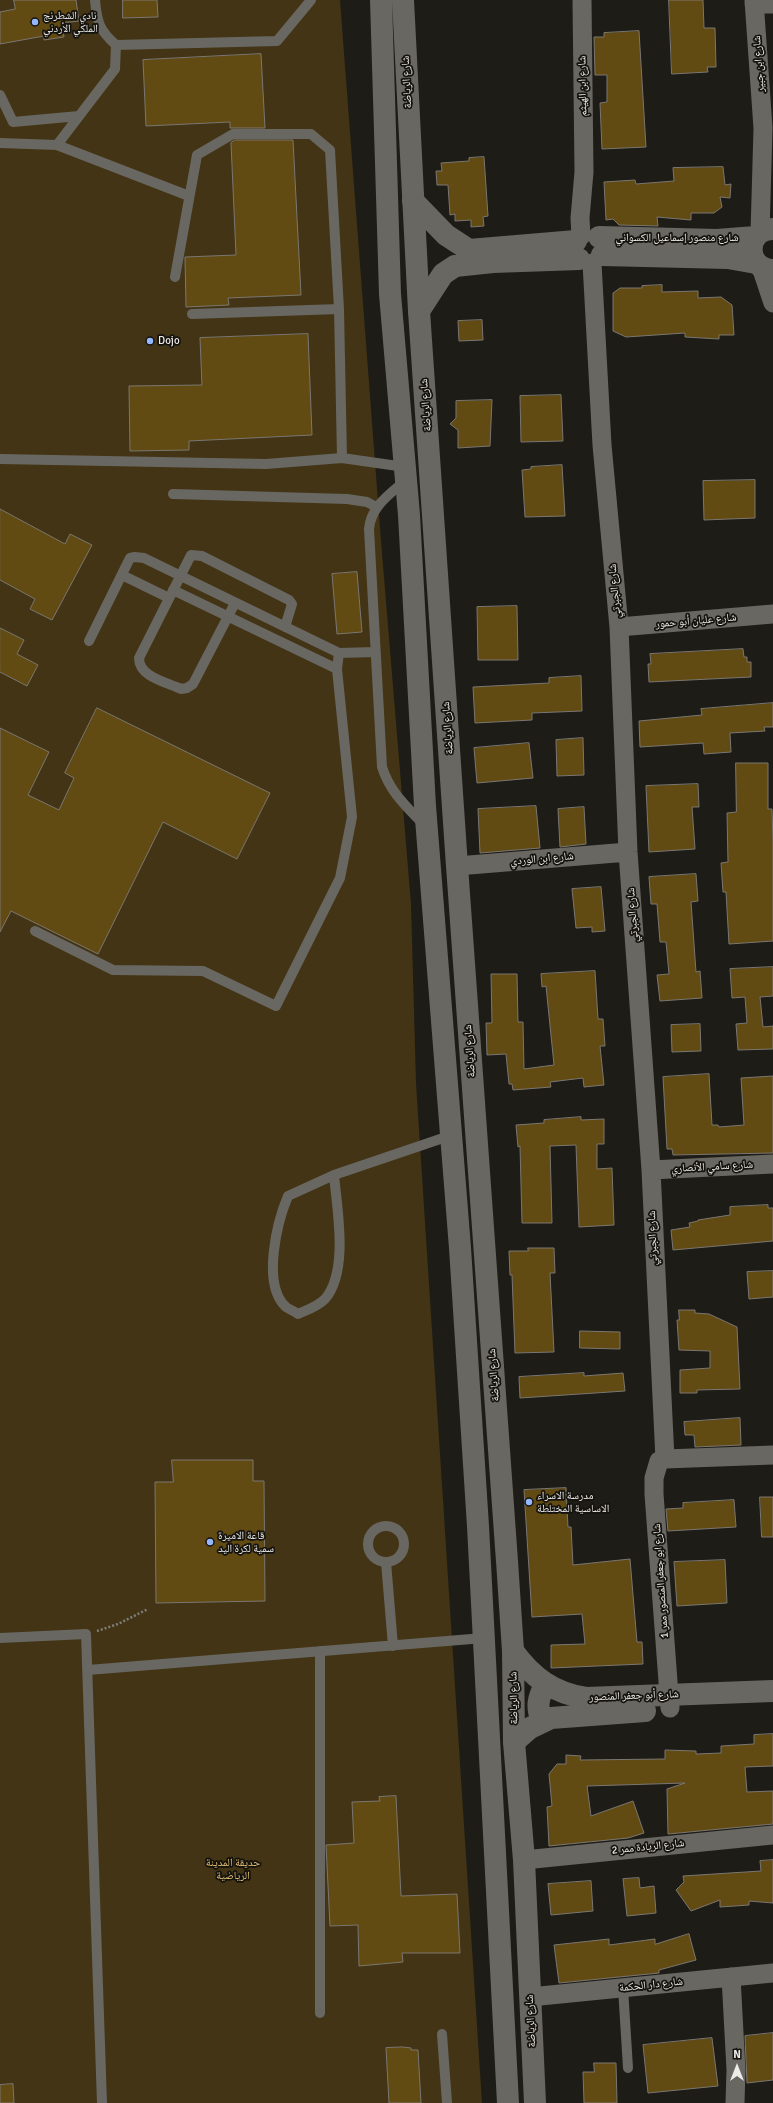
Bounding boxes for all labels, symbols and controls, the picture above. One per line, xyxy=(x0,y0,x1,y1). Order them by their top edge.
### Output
place label: نادي الشطرنج الملكي الأردني xyxy=(43,9,98,35)
marker: نادي الشطرنج الملكي الأردني xyxy=(30,17,40,27)
street label: شارع ابن جبير xyxy=(750,35,768,93)
street label: شارع الرياضة xyxy=(399,55,415,109)
street label: شارع ابن الهيثم xyxy=(576,56,590,116)
street label: شارع منصور إسماعيل الكسواني xyxy=(615,231,739,245)
place label: Dojo xyxy=(158,334,180,348)
marker: Dojo xyxy=(145,336,155,346)
street label: شارع الرياضة xyxy=(418,378,434,432)
street label: شارع الجبرتي xyxy=(606,563,624,619)
street label: شارع عليان أبو حمور xyxy=(655,611,737,631)
street label: شارع الرياضة xyxy=(440,701,456,755)
street label: شارع ابن الوردي xyxy=(510,850,574,868)
street label: شارع الجبرتي xyxy=(625,887,641,943)
street label: شارع الرياضة xyxy=(462,1024,478,1078)
street label: شارع سامي الأنصاري xyxy=(671,1158,753,1176)
street label: شارع الجبرتي xyxy=(645,1210,661,1266)
street label: شارع الرياضة xyxy=(486,1348,502,1402)
place label: مدرسة الاسراء الاساسية المختلطة xyxy=(537,1489,609,1515)
marker: مدرسة الاسراء الاساسية المختلطة xyxy=(524,1497,534,1507)
street label: شارع ابو جعفر المنصور ممر 1 xyxy=(650,1523,672,1639)
place label: قاعة الاميرة سمية لكرة اليد xyxy=(218,1529,274,1555)
marker: قاعة الاميرة سمية لكرة اليد xyxy=(205,1537,215,1547)
street label: شارع الرياضة xyxy=(507,1671,521,1725)
street label: شارع أبو جعفر المنصور xyxy=(589,1688,679,1704)
street label: شارع الريادة ممر 2 xyxy=(611,1837,685,1857)
park label: حديقة المدينة الرياضية xyxy=(206,1856,260,1882)
street label: شارع دار الحكمة xyxy=(618,1975,684,1995)
street label: شارع الرياضة xyxy=(523,1994,539,2048)
north arrow xyxy=(717,2047,757,2087)
text: N xyxy=(733,2048,741,2061)

